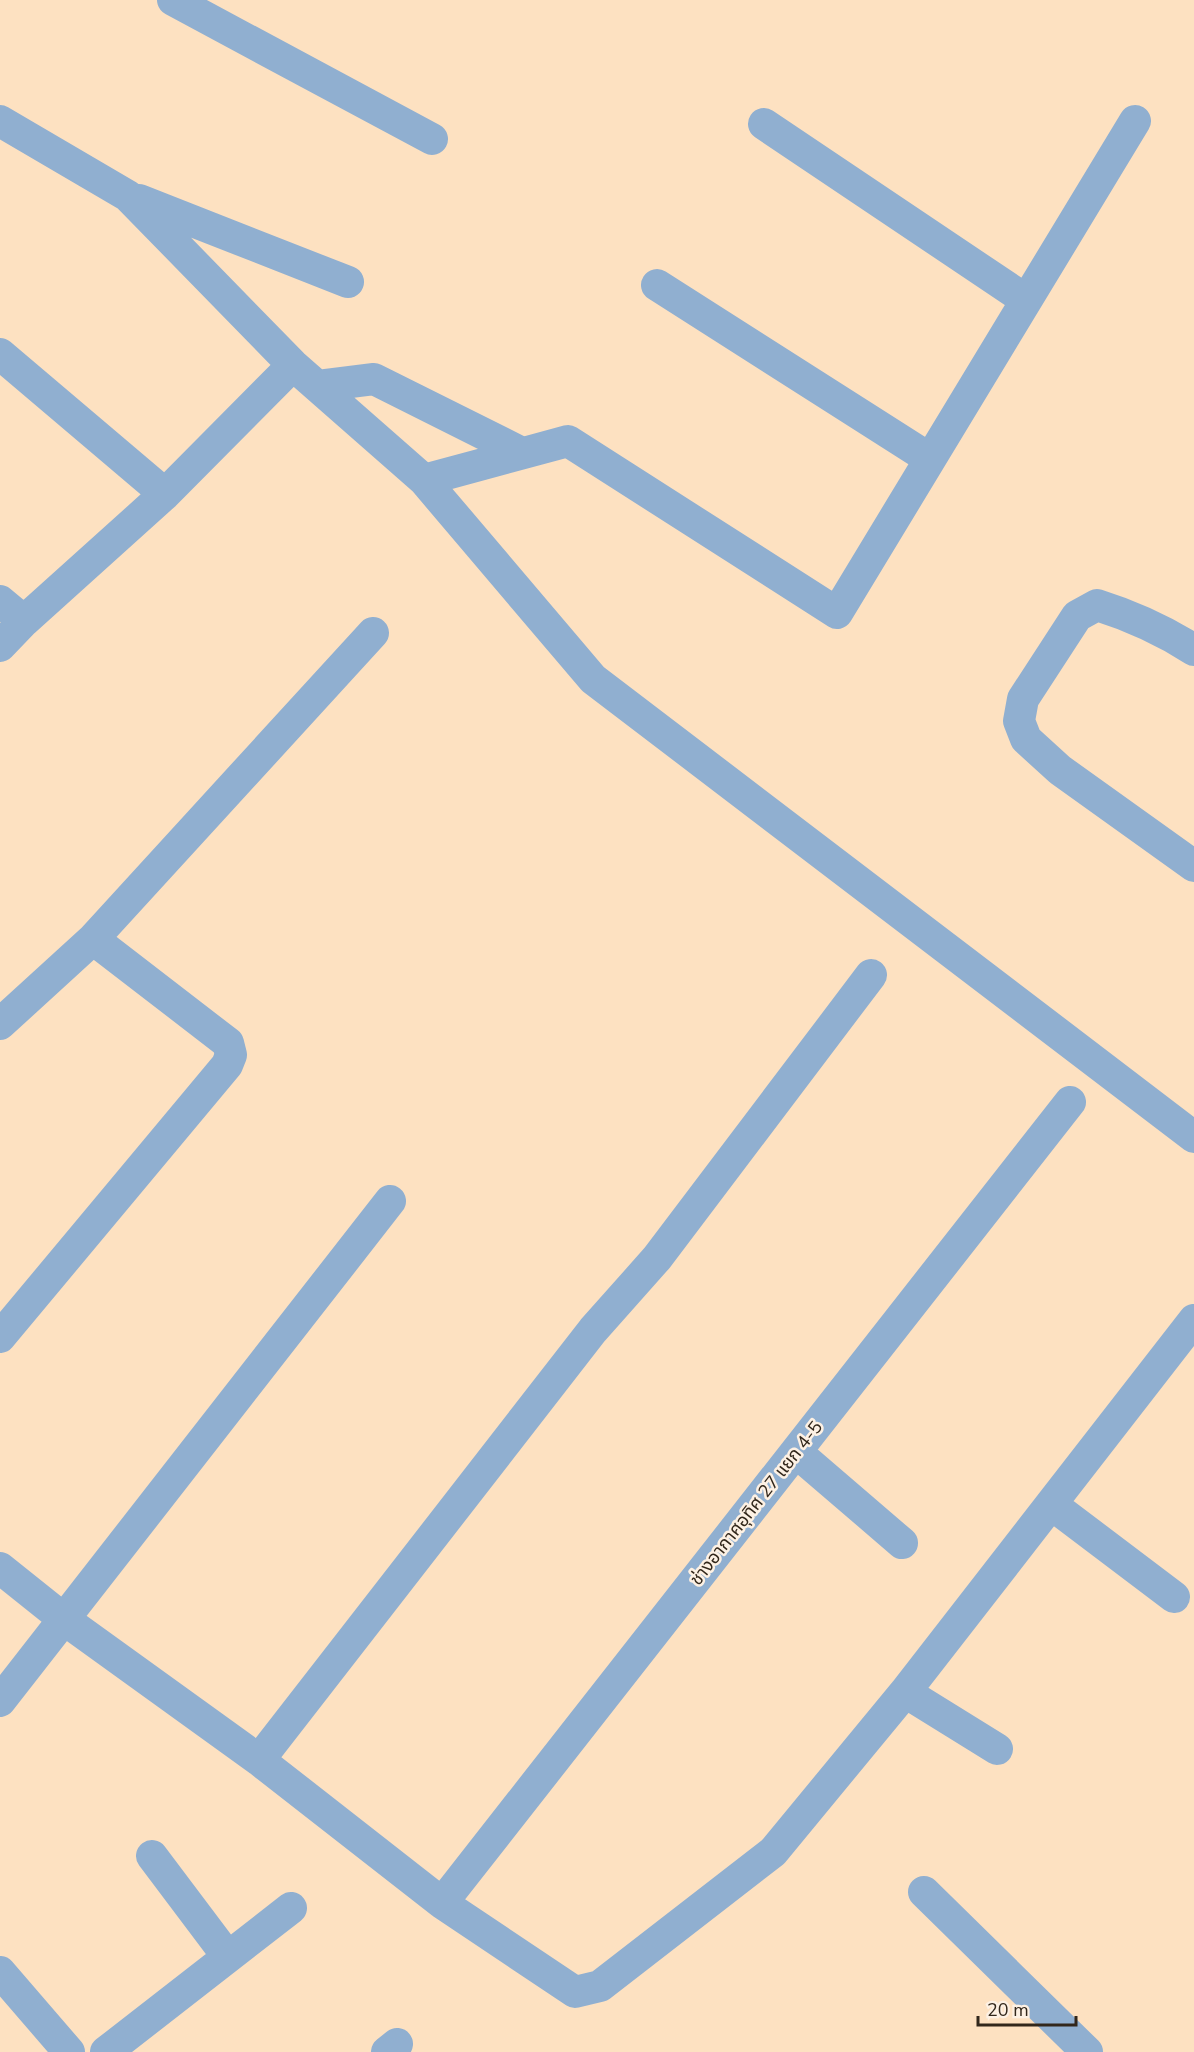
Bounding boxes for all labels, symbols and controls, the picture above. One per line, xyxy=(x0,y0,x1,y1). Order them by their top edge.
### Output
street label: ช่างอากาศอุทิศ 27 แยก 4-5 xyxy=(684,1416,828,1590)
scale bar xyxy=(978,1989,1076,2027)
text: 20 m xyxy=(987,1998,1029,2022)

